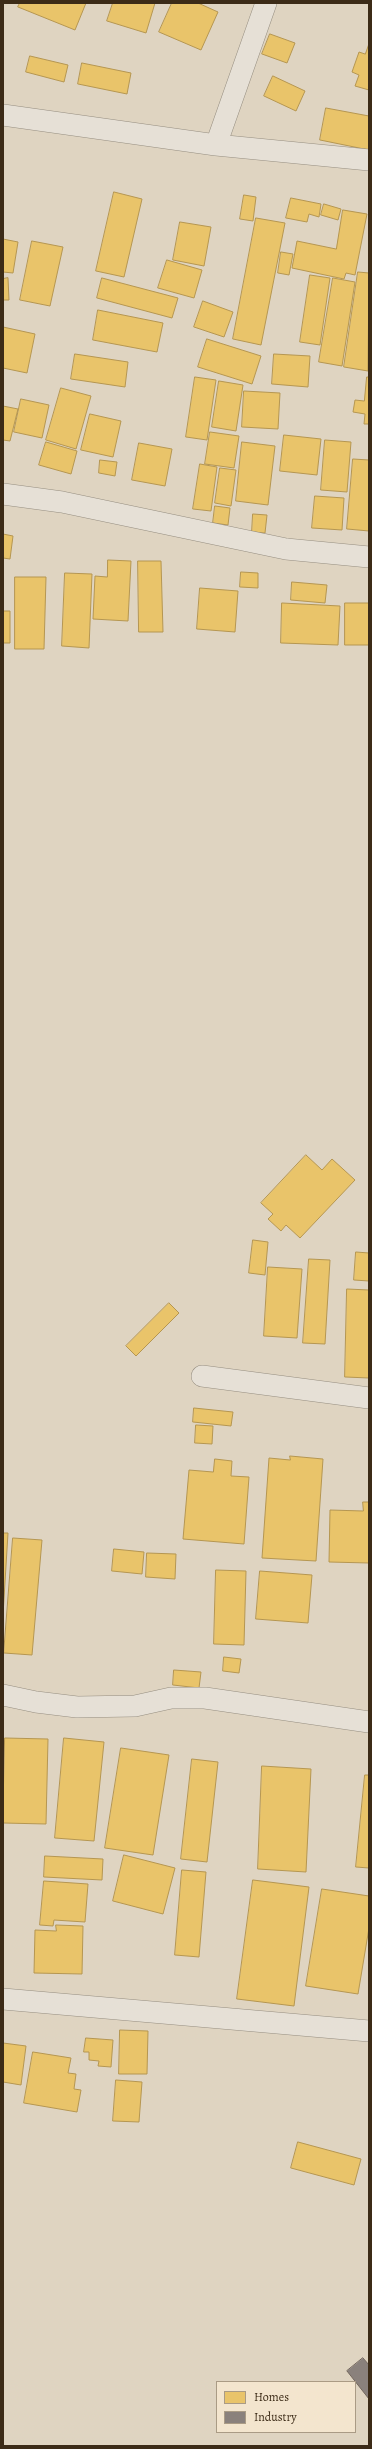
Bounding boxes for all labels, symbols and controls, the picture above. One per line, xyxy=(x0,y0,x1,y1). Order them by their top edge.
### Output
legend xyxy=(216,2381,356,2433)
text: Homes xyxy=(254,2389,289,2405)
text: Industry xyxy=(254,2409,297,2425)

